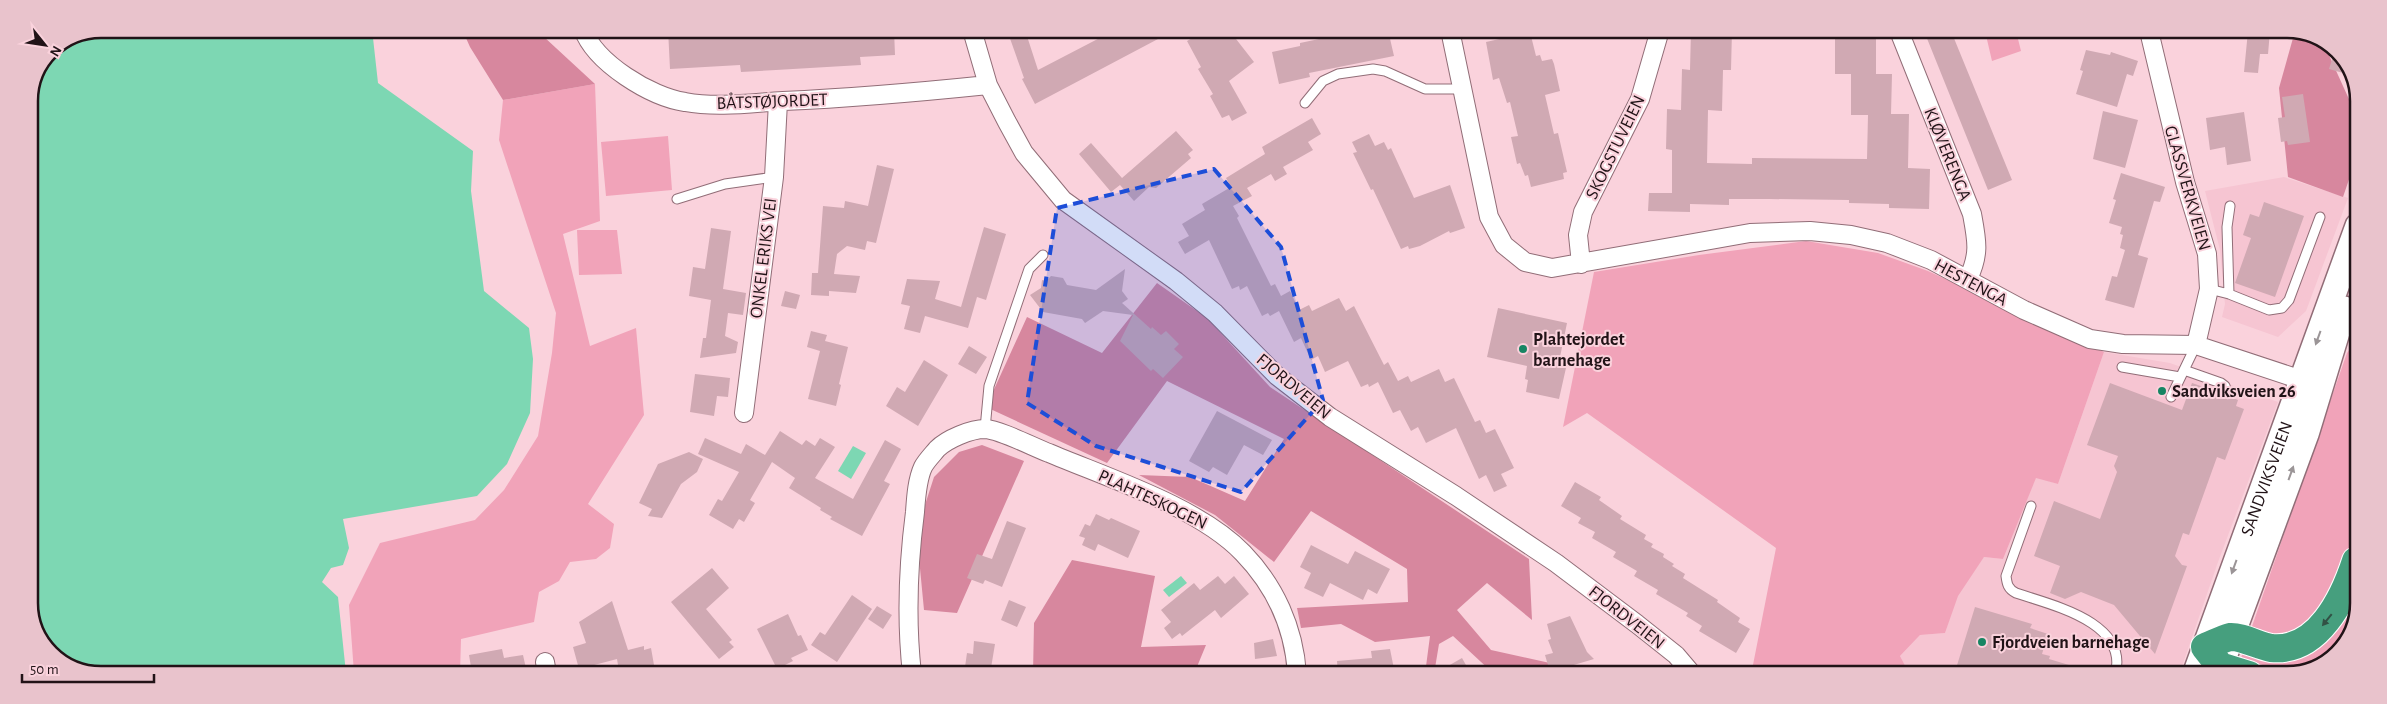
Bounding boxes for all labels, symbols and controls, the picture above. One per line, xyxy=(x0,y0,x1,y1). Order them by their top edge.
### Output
north arrow xyxy=(20,20,70,70)
text: N xyxy=(47,43,64,59)
street label: BÅTSTØJORDET xyxy=(716,88,828,113)
street label: SKOGSTUVEIEN xyxy=(1583,93,1649,202)
street label: KLØVERENGA xyxy=(1920,105,1974,204)
street label: GLASSVERKVEIEN xyxy=(2161,124,2213,253)
street label: ONKEL ERIKS VEI xyxy=(748,197,780,319)
street label: HESTENGA xyxy=(1931,256,2011,310)
one-way arrow xyxy=(2314,330,2321,345)
place label: Plahtejordet barnehage xyxy=(1533,331,1625,370)
marker: Plahtejordet barnehage xyxy=(1517,343,1529,355)
street label: FJORDVEIEN xyxy=(1253,351,1334,423)
place label: Sandviksveien 26 xyxy=(2172,383,2296,401)
marker: Sandviksveien 26 xyxy=(2156,385,2168,397)
street label: SANDVIKSVEIEN xyxy=(2238,419,2296,539)
one-way arrow xyxy=(2287,465,2295,480)
street label: PLAHTESKOGEN xyxy=(1095,467,1210,533)
one-way arrow xyxy=(2230,559,2237,574)
street label: FJORDVEIEN xyxy=(1585,583,1668,653)
one-way arrow xyxy=(2321,613,2332,626)
place label: Fjordveien barnehage xyxy=(1992,634,2149,652)
marker: Fjordveien barnehage xyxy=(1976,636,1988,648)
scale bar xyxy=(22,652,155,684)
text: 50 m xyxy=(30,662,59,677)

